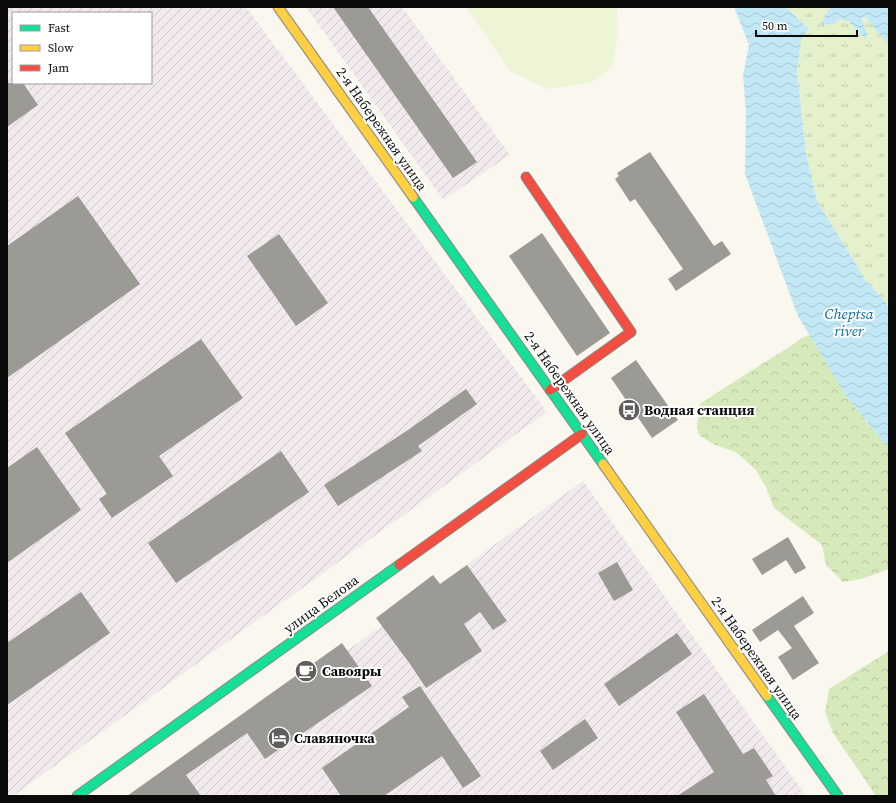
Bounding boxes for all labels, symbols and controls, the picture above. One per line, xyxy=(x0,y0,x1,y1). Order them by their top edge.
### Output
legend xyxy=(12,12,152,84)
scale bar xyxy=(756,12,857,38)
text: 50 m xyxy=(762,18,788,34)
text: Fast xyxy=(48,20,70,36)
text: Slow xyxy=(48,40,74,56)
text: Jam xyxy=(47,60,69,76)
street label: 2-я Набережная улица xyxy=(332,63,433,195)
water label: Cheptsa river xyxy=(824,303,874,341)
street label: 2-я Набережная улица xyxy=(520,327,621,459)
bus stop icon: Водная станция xyxy=(616,397,642,423)
place label: Водная станция xyxy=(644,400,755,420)
street label: улица Белова xyxy=(279,569,363,638)
street label: 2-я Набережная улица xyxy=(707,592,808,724)
cafe icon: Савояры xyxy=(293,658,319,684)
place label: Савояры xyxy=(322,661,381,681)
hotel icon: Славяночка xyxy=(266,725,292,751)
place label: Славяночка xyxy=(294,728,375,748)

